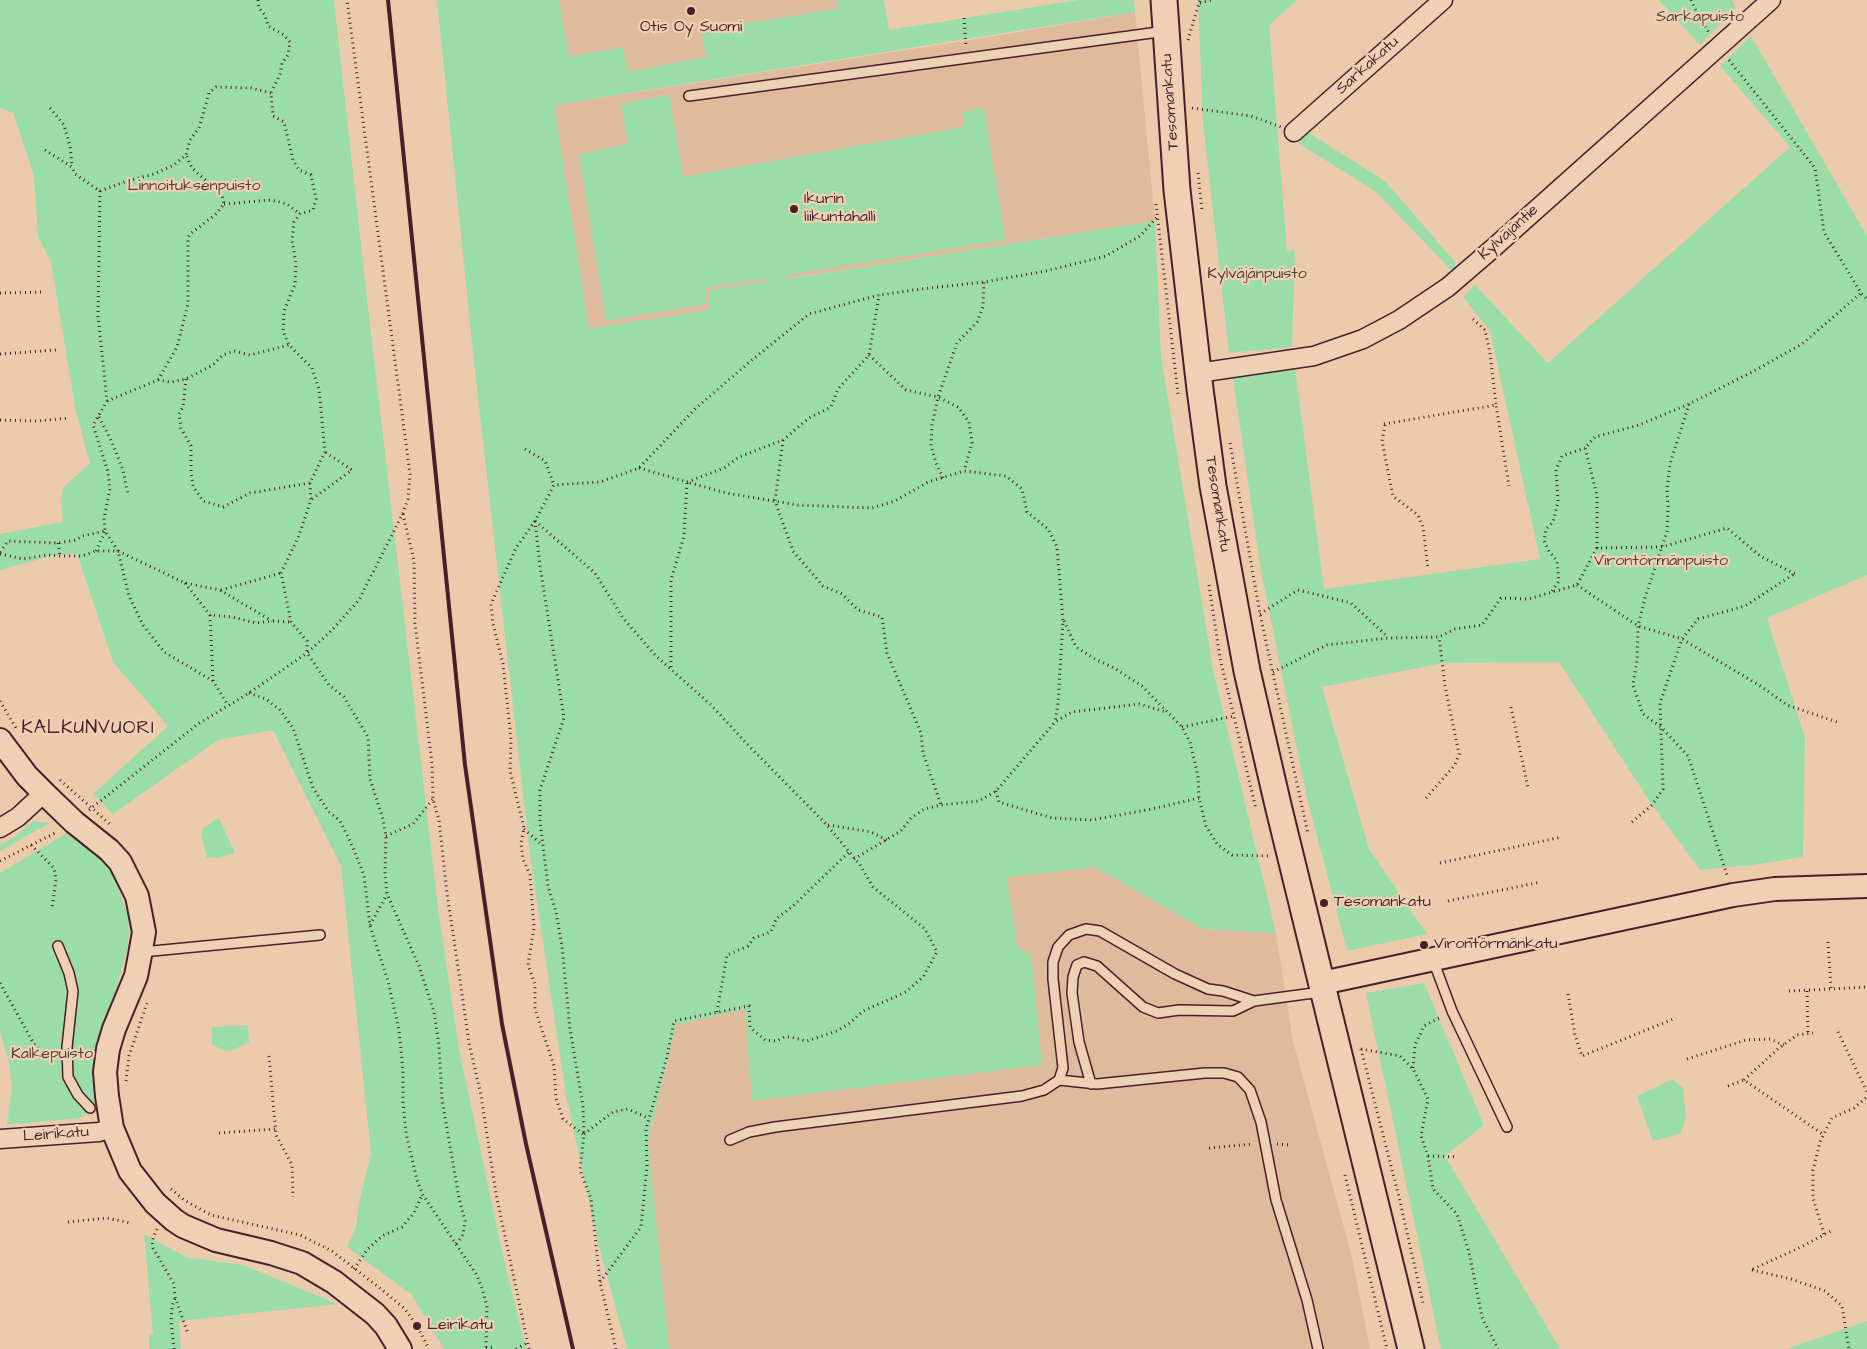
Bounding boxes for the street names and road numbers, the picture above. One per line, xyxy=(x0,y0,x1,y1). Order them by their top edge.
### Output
street label: Sarkakatu xyxy=(1333,33,1403,99)
street label: Tesomankatu xyxy=(1158,53,1184,151)
street label: Kylväjäntie xyxy=(1475,201,1543,265)
street label: Tesomankatu xyxy=(1200,455,1234,553)
street label: Leirikatu xyxy=(22,1123,90,1147)

